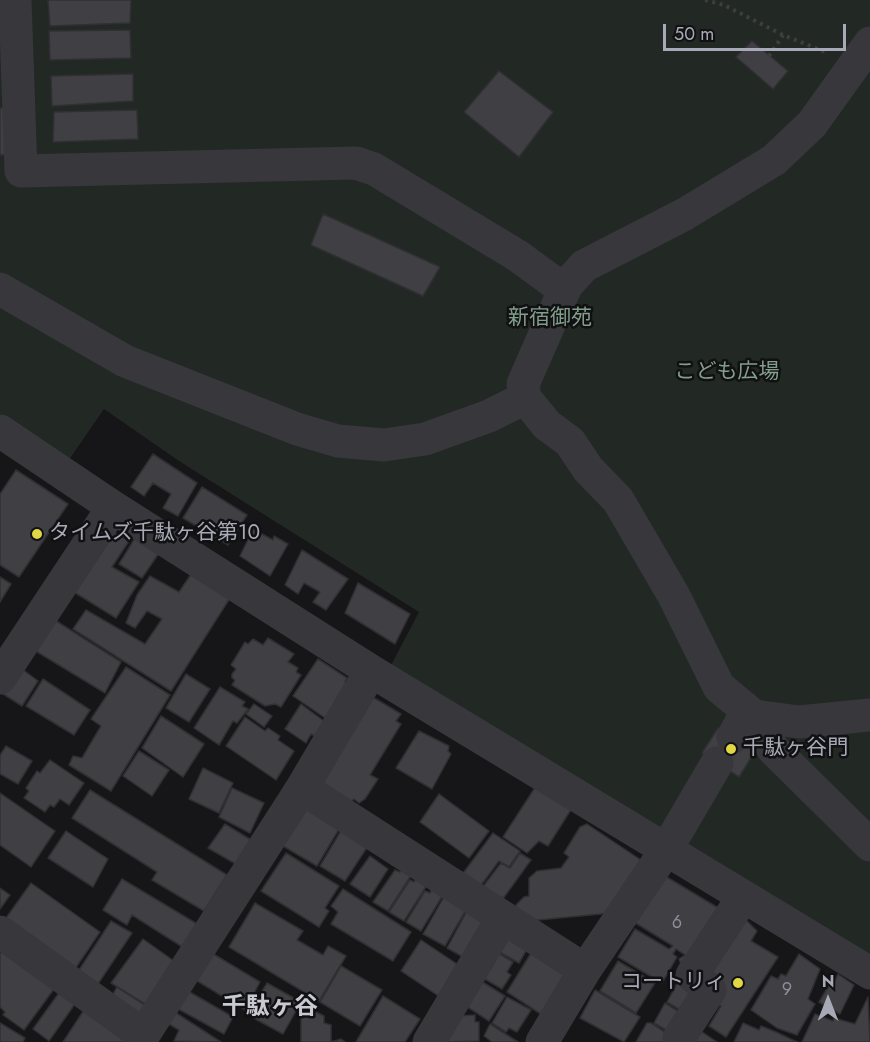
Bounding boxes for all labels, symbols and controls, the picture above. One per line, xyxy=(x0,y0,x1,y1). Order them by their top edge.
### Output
scale bar xyxy=(666,12,849,50)
text: 50 m xyxy=(674,21,714,47)
park label: 新宿御苑 xyxy=(508,306,592,332)
park label: こども広場 xyxy=(675,360,779,386)
place label: タイムズ千駄ヶ谷第10 xyxy=(49,521,260,547)
marker: タイムズ千駄ヶ谷第10 xyxy=(30,527,44,541)
place label: 千駄ヶ谷門 xyxy=(743,736,848,762)
marker: 千駄ヶ谷門 xyxy=(724,742,738,756)
house number: 6 xyxy=(672,913,682,935)
place label: コートリィ xyxy=(621,970,726,996)
north arrow xyxy=(798,970,858,1030)
text: N xyxy=(822,970,834,993)
marker: コートリィ xyxy=(731,976,745,990)
house number: 9 xyxy=(782,980,792,1002)
district label: 千駄ヶ谷 xyxy=(222,994,318,1022)

